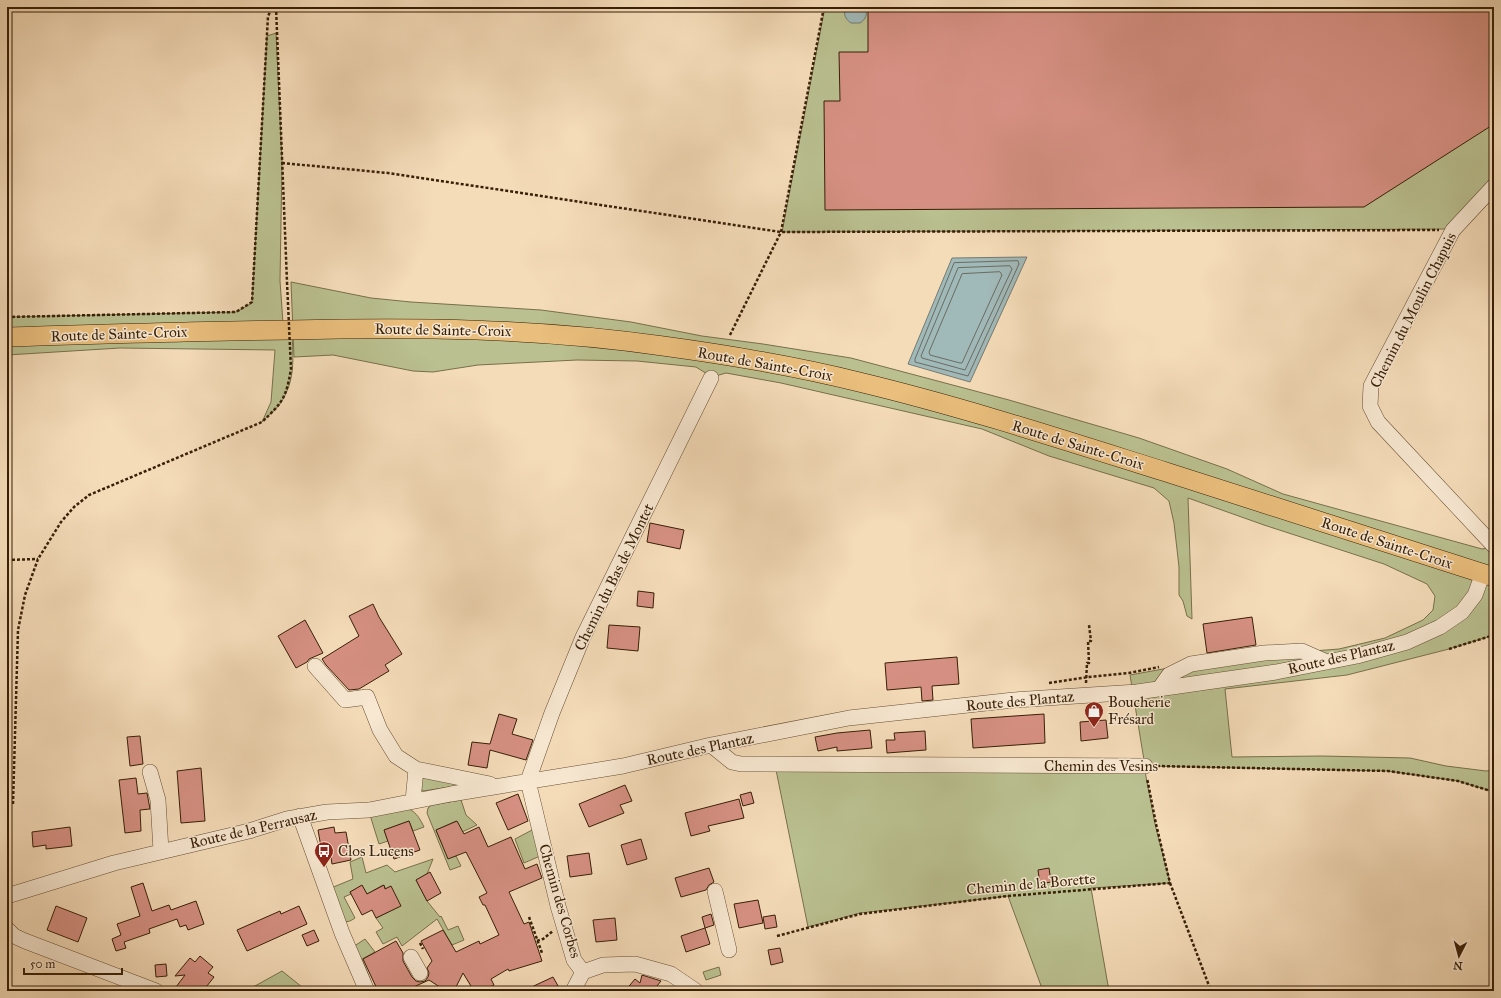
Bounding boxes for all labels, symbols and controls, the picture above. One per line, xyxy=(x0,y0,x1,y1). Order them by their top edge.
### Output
street label: Chemin du Moulin Chapuis xyxy=(1366,229,1460,391)
street label: Route de Sainte-Croix xyxy=(374,320,512,340)
street label: Route de Sainte-Croix xyxy=(50,323,188,345)
street label: Route de Sainte-Croix xyxy=(696,343,834,385)
street label: Route de Sainte-Croix xyxy=(1010,416,1146,474)
street label: Chemin du Bas de Montet xyxy=(571,500,658,653)
street label: Route de Sainte-Croix xyxy=(1319,513,1455,573)
street label: Route des Plantaz xyxy=(1286,636,1396,678)
street label: Route des Plantaz xyxy=(965,687,1075,715)
place label: Boucherie Frésard xyxy=(1108,693,1170,728)
shop icon: Boucherie Frésard xyxy=(1083,700,1105,728)
street label: Route des Plantaz xyxy=(645,729,755,769)
street label: Chemin des Vesins xyxy=(1044,757,1158,775)
street label: Route de la Perrausaz xyxy=(187,806,319,852)
bus stop icon: Clos Lucens xyxy=(313,840,335,868)
place label: Clos Lucens xyxy=(338,842,414,860)
street label: Chemin des Corbes xyxy=(535,842,585,960)
street label: Chemin de la Borette xyxy=(966,869,1096,899)
north arrow xyxy=(1439,936,1479,976)
scale bar xyxy=(24,950,122,976)
text: 50 m xyxy=(30,957,55,971)
text: N xyxy=(1452,958,1463,972)

